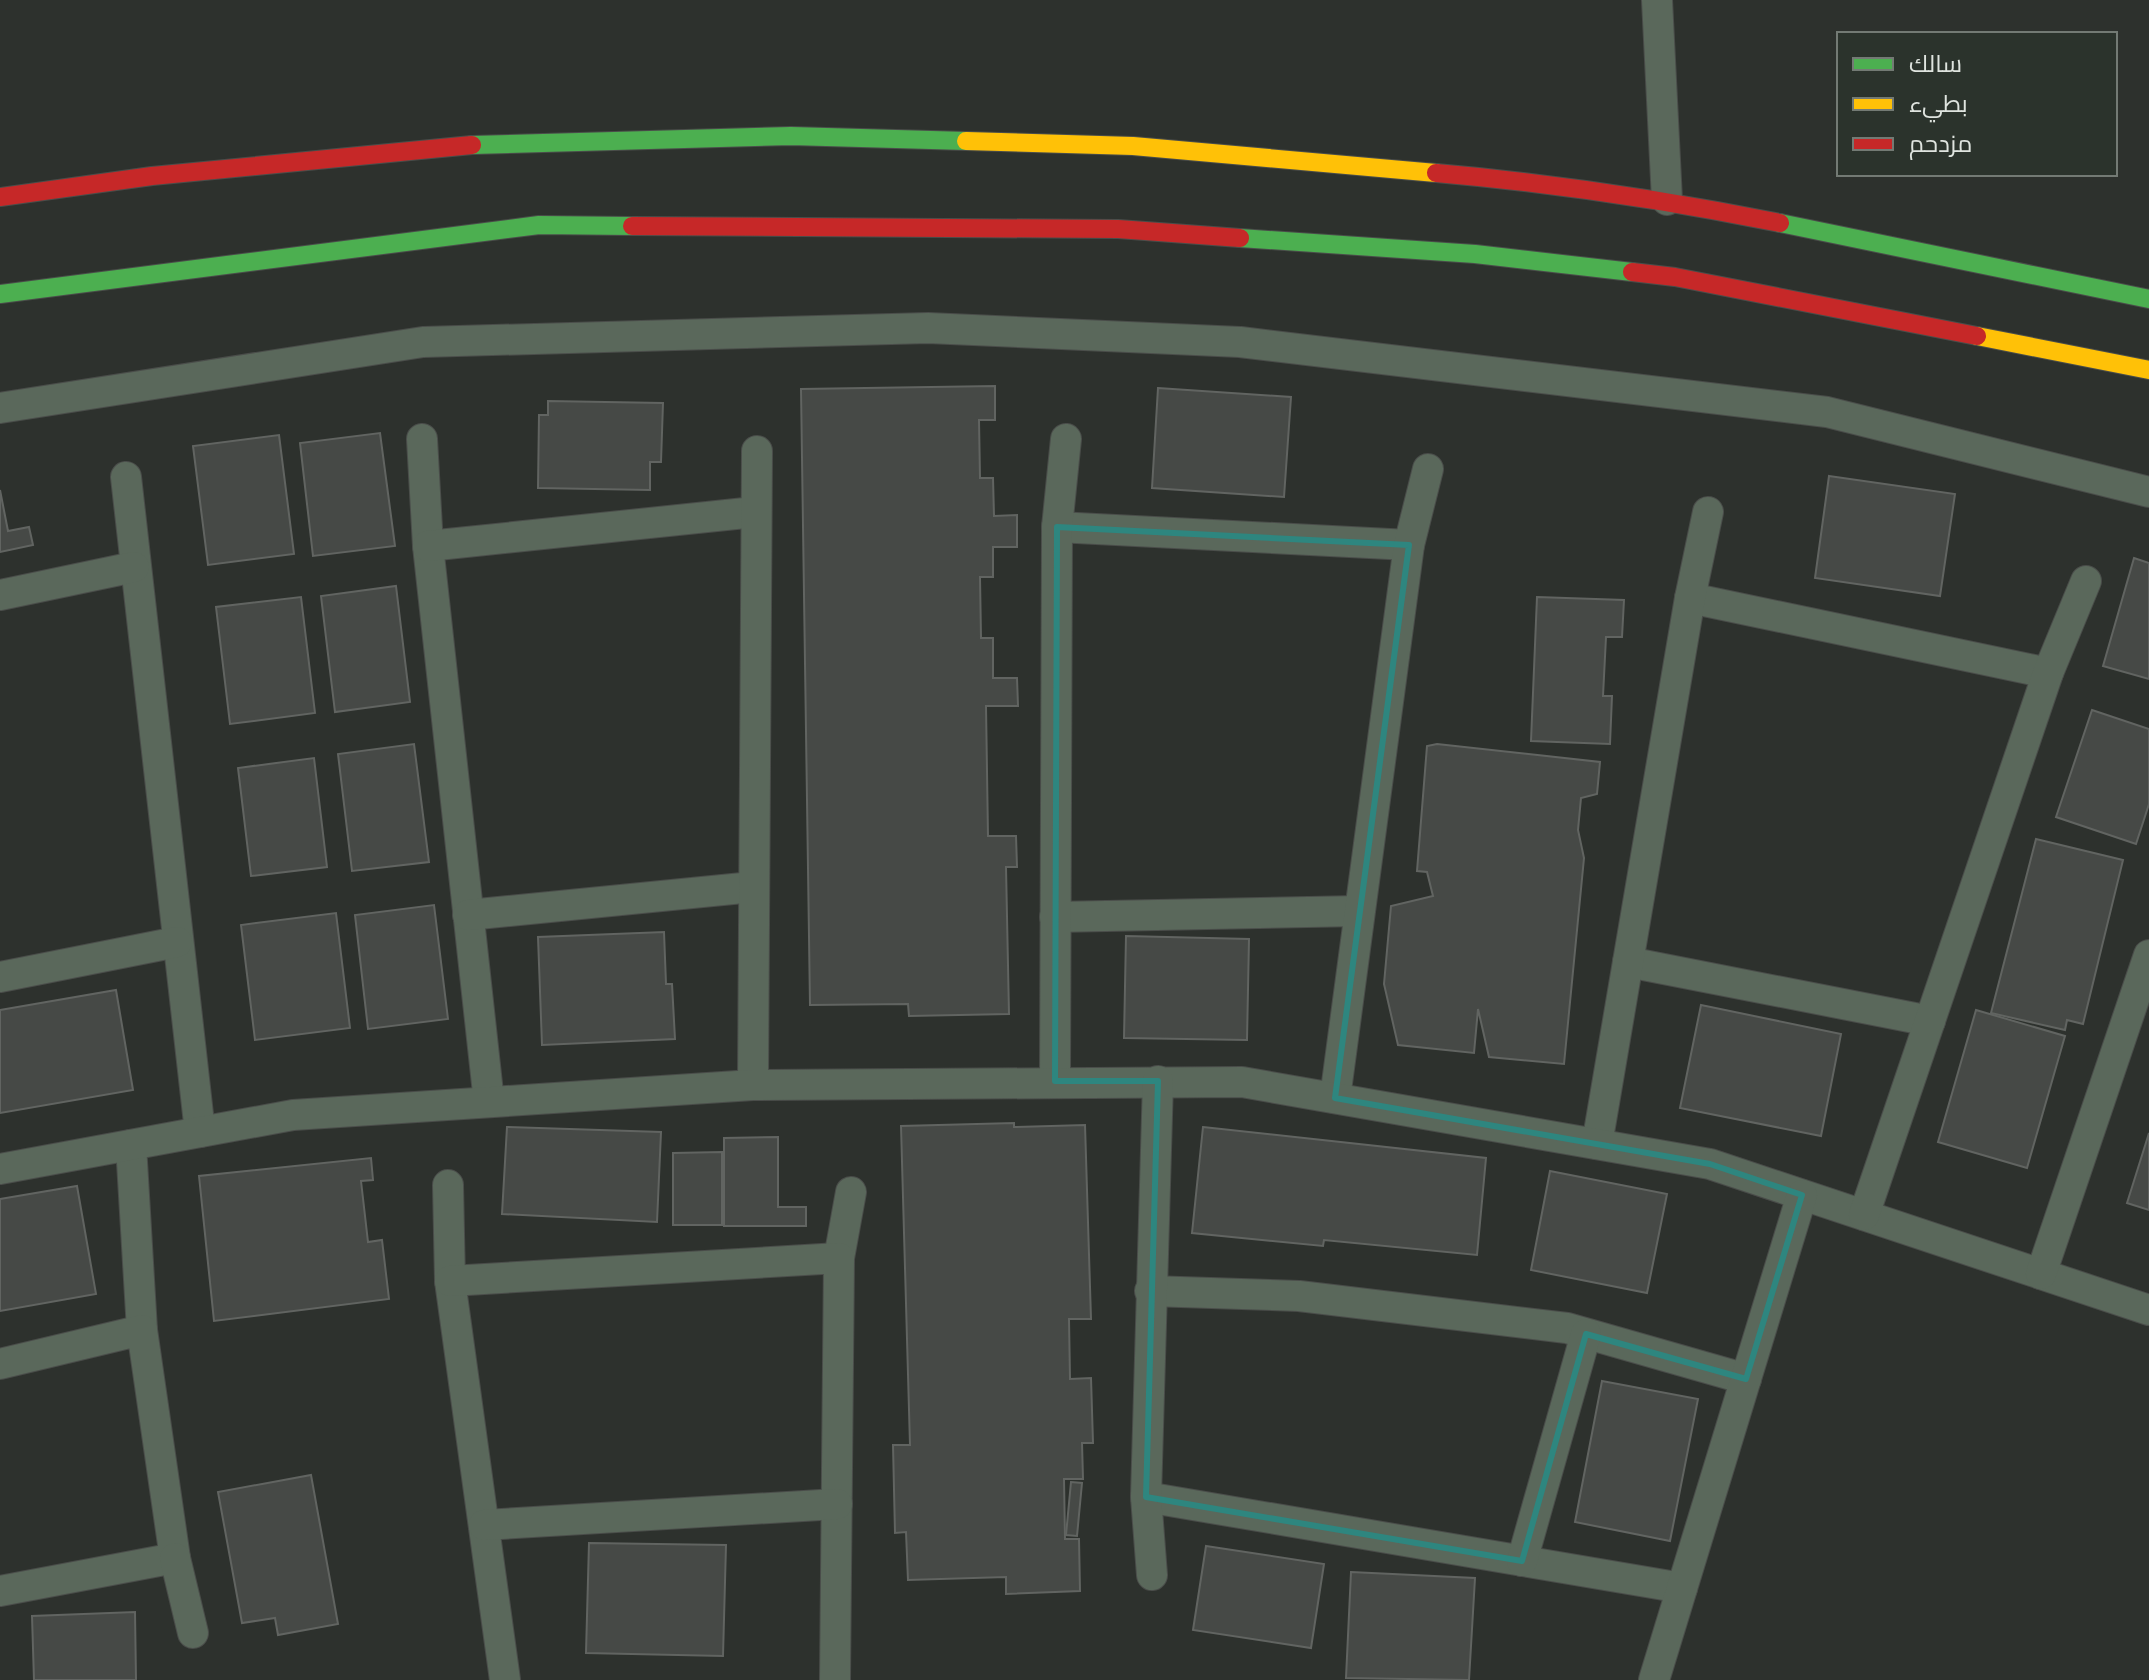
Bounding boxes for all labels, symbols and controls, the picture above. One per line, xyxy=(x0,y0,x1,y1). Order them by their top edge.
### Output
legend xyxy=(1837,32,2117,176)
text: سالك xyxy=(1909,48,1962,77)
text: بطيء xyxy=(1909,88,1968,123)
text: مزدحم xyxy=(1909,128,1972,160)

